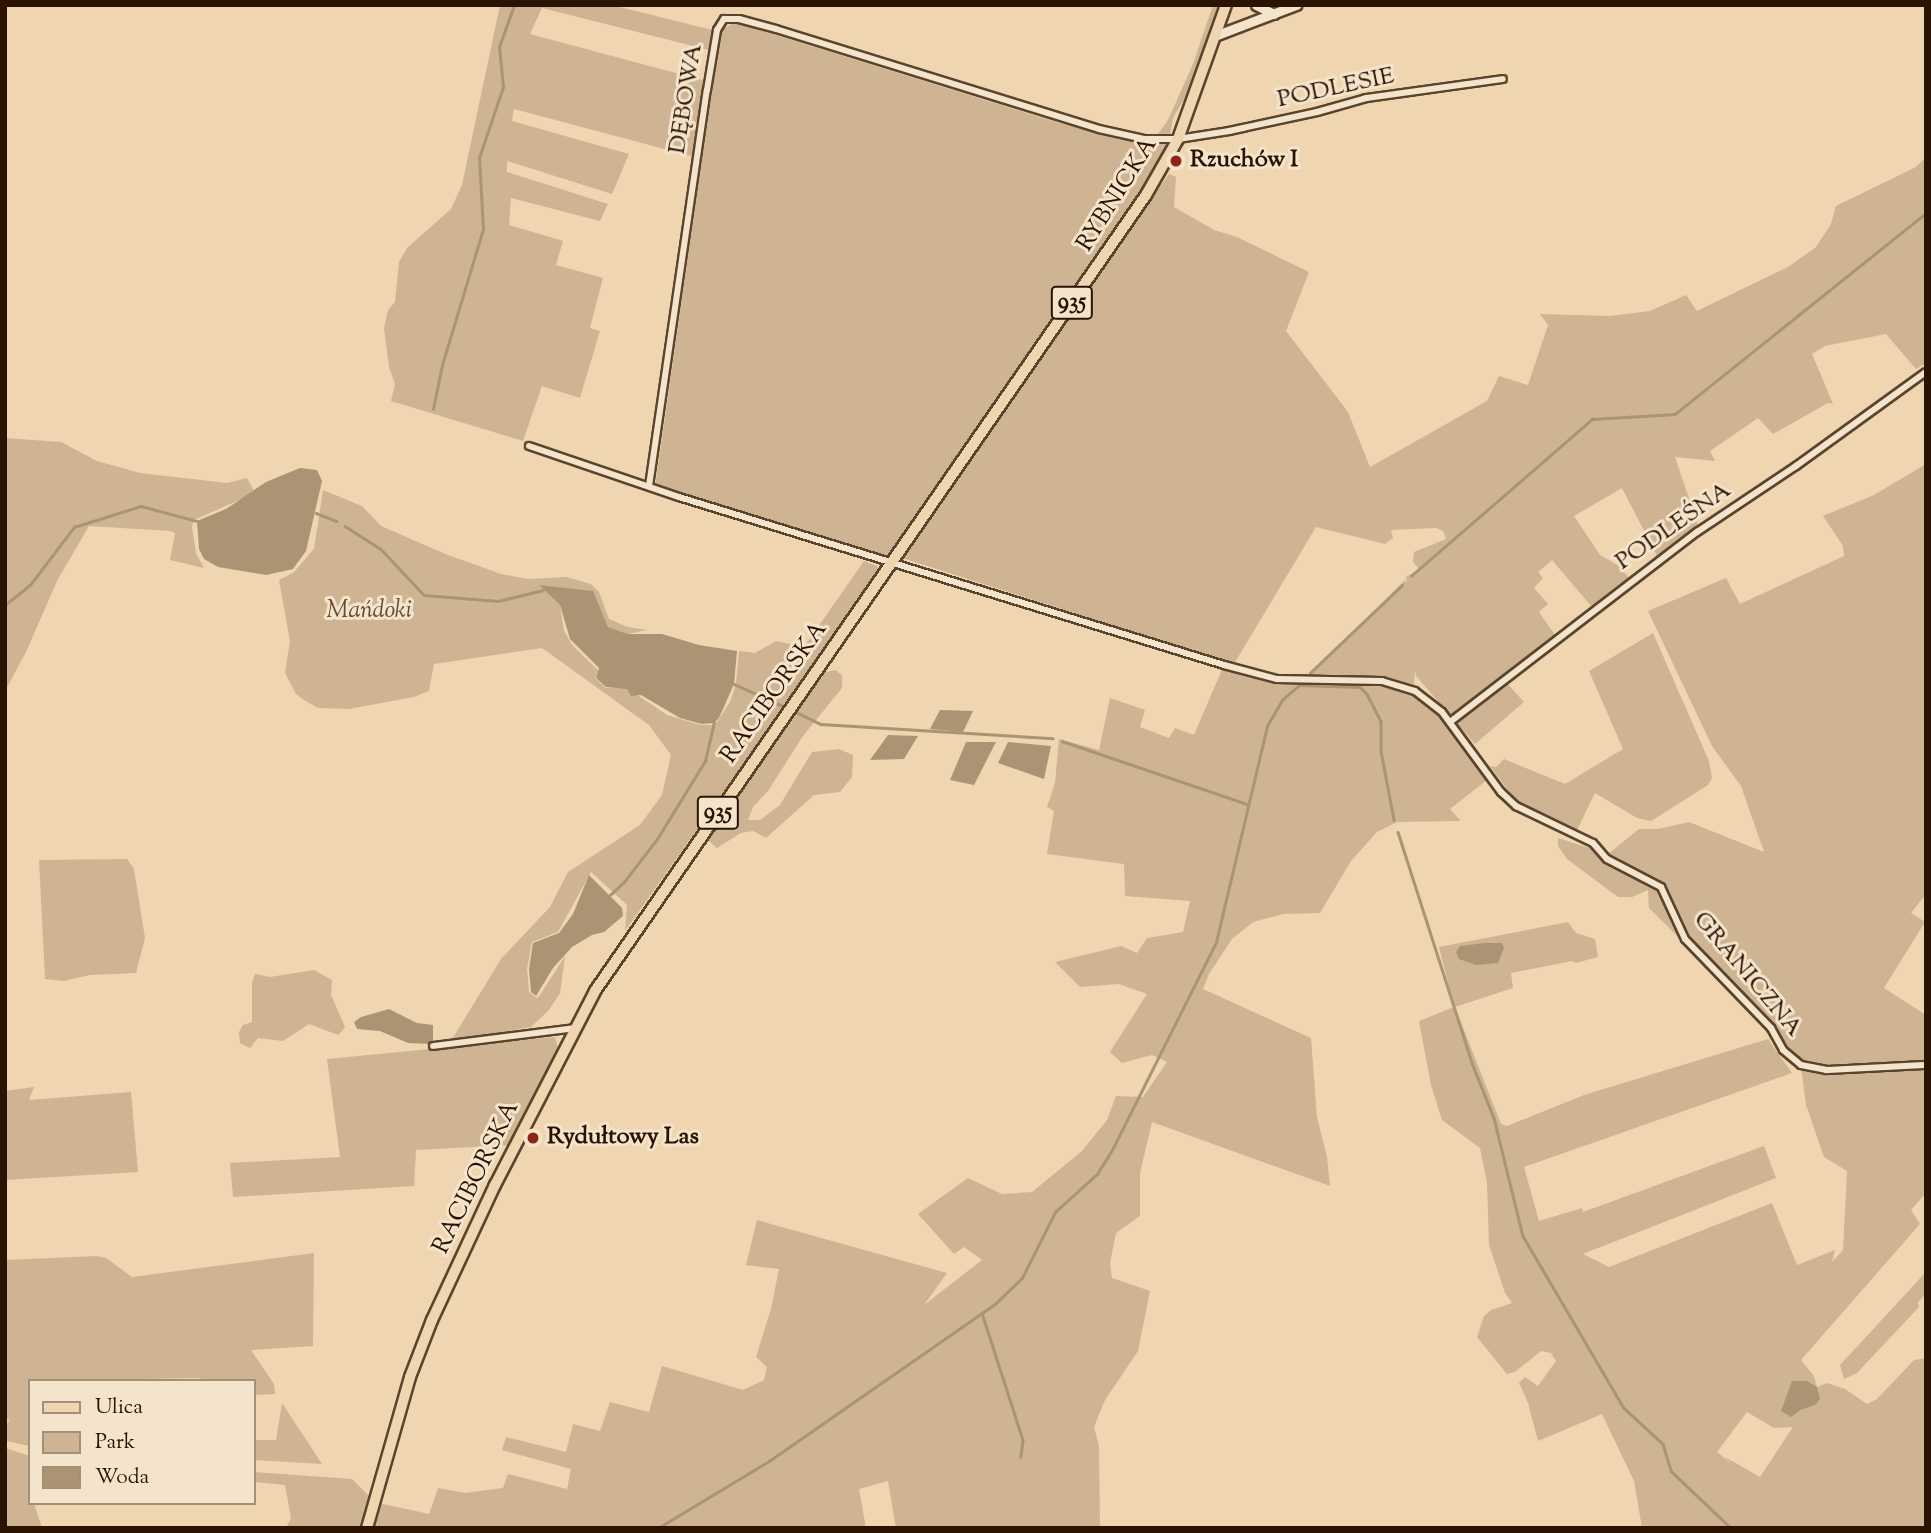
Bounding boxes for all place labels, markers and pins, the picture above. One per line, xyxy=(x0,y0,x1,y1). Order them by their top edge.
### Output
place label: Rzuchów I xyxy=(1190,147,1298,175)
marker: Rzuchów I xyxy=(1168,153,1184,169)
place label: Rydułtowy Las xyxy=(547,1124,699,1152)
marker: Rydułtowy Las xyxy=(525,1130,541,1146)

